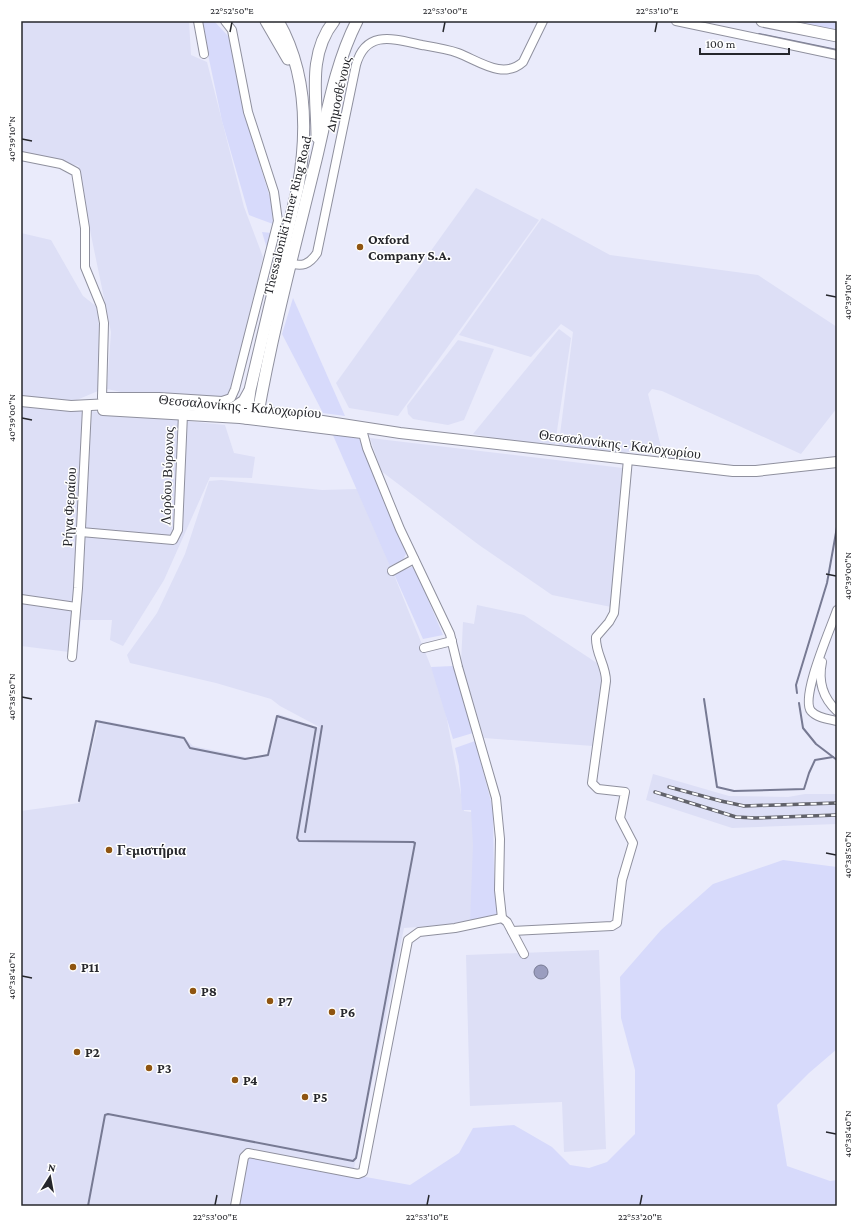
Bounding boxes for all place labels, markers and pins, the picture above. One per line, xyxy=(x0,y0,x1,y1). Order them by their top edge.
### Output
place label: Oxford Company S.A. xyxy=(368,231,451,263)
marker: Oxford Company S.A. xyxy=(355,242,365,252)
place label: Γεμιστήρια xyxy=(117,842,186,858)
marker: Γεμιστήρια xyxy=(104,845,114,855)
place label: P11 xyxy=(81,959,99,975)
marker: P11 xyxy=(68,962,78,972)
place label: P8 xyxy=(201,983,217,999)
marker: P8 xyxy=(188,986,198,996)
place label: P7 xyxy=(278,993,293,1009)
marker: P7 xyxy=(265,996,275,1006)
place label: P6 xyxy=(340,1004,355,1020)
marker: P6 xyxy=(327,1007,337,1017)
place label: P2 xyxy=(85,1044,100,1060)
marker: P2 xyxy=(72,1047,82,1057)
place label: P3 xyxy=(157,1060,172,1076)
marker: P3 xyxy=(144,1063,154,1073)
place label: P4 xyxy=(243,1072,258,1088)
marker: P4 xyxy=(230,1075,240,1085)
place label: P5 xyxy=(313,1089,328,1105)
marker: P5 xyxy=(300,1092,310,1102)

